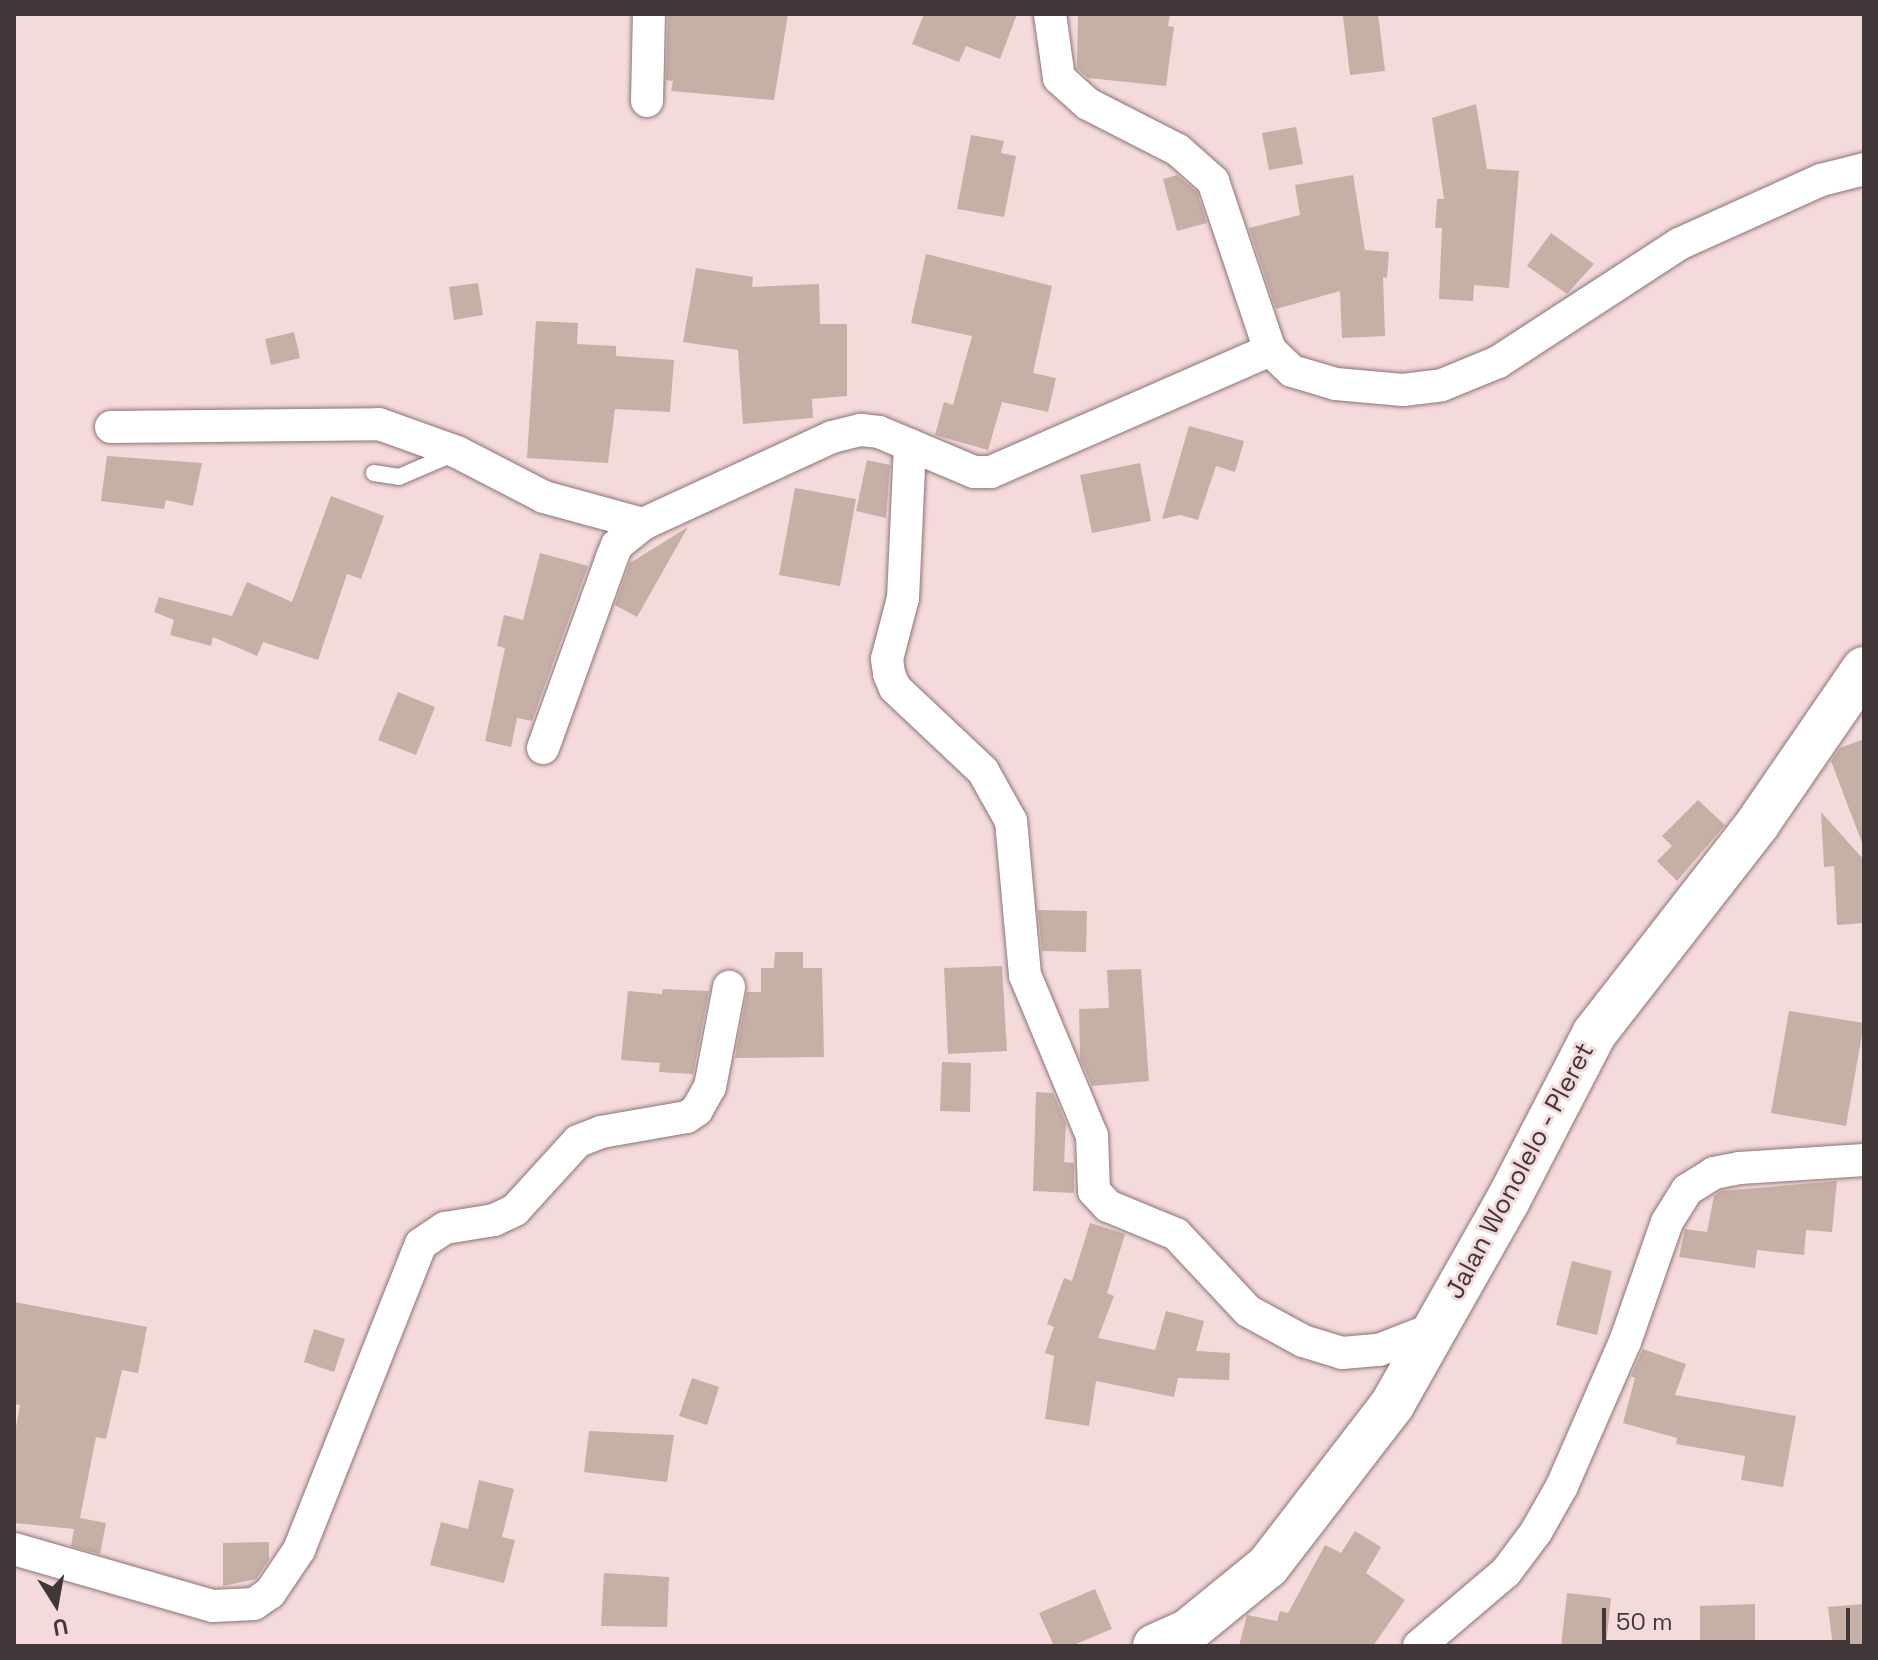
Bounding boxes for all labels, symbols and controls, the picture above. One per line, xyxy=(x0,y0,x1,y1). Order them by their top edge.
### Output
street label: Jalan Wonolelo - Pleret xyxy=(1439,1037,1601,1305)
north arrow xyxy=(16,1564,96,1644)
scale bar xyxy=(1606,1592,1854,1642)
text: 50 m xyxy=(1616,1606,1673,1637)
text: U xyxy=(51,1612,71,1643)

